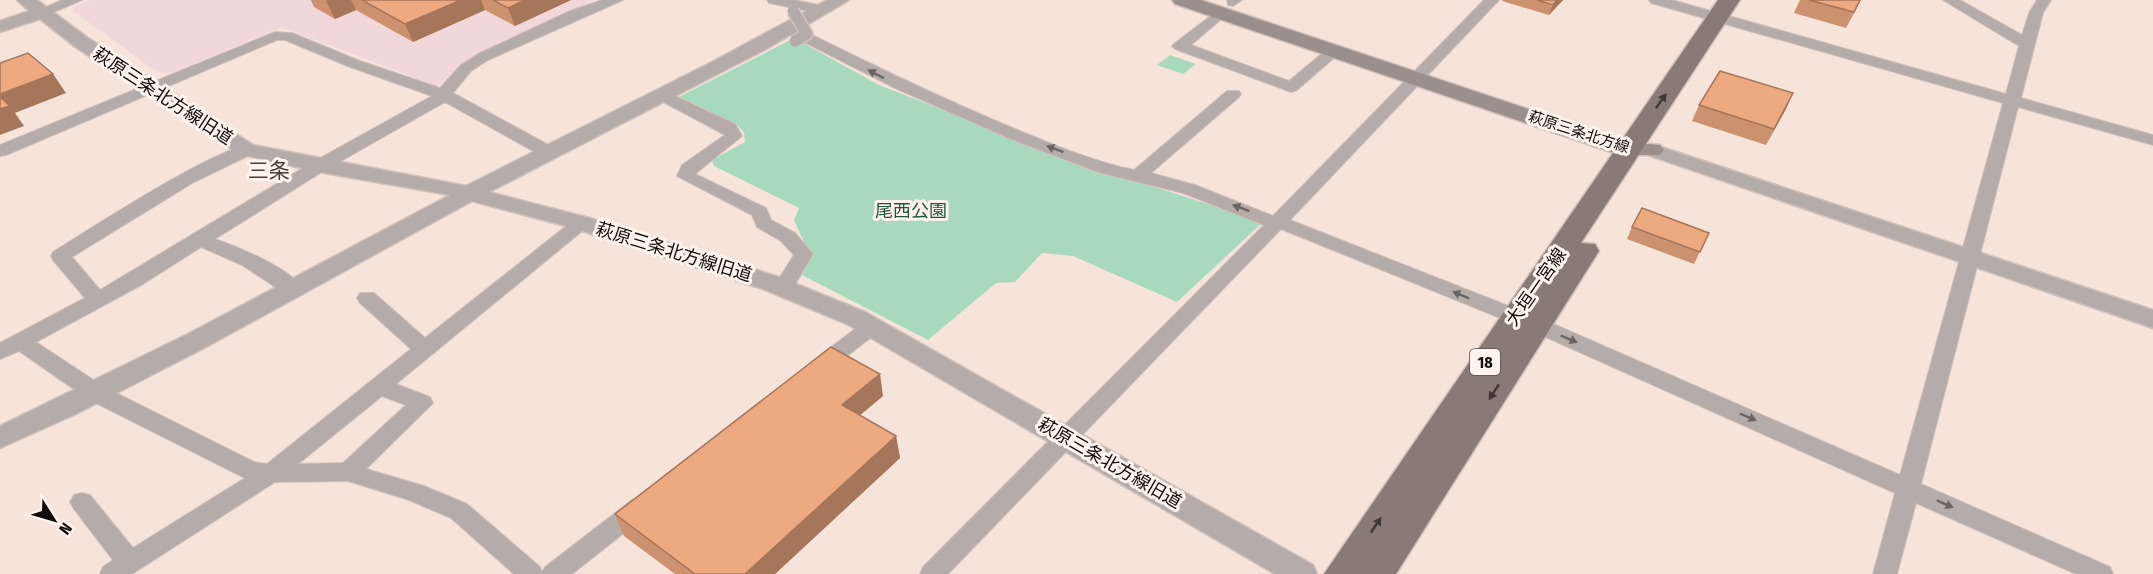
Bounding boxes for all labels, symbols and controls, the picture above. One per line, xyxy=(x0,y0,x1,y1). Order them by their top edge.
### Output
street label: 萩原三条北方線旧道 xyxy=(89,43,237,149)
one-way arrow xyxy=(867,69,884,78)
one-way arrow xyxy=(1655,94,1667,110)
street label: 萩原三条北方線 xyxy=(1526,107,1632,157)
one-way arrow xyxy=(1046,144,1064,154)
district label: 三条 xyxy=(248,158,290,184)
park label: 尾西公園 xyxy=(875,200,947,222)
one-way arrow xyxy=(1231,203,1249,213)
street label: 萩原三条北方線旧道 xyxy=(593,218,755,286)
street label: 大垣一宮線 xyxy=(1501,244,1571,330)
one-way arrow xyxy=(1451,290,1469,300)
one-way arrow xyxy=(1560,335,1578,344)
road number: 18 xyxy=(1470,349,1500,375)
one-way arrow xyxy=(1488,384,1499,401)
one-way arrow xyxy=(1739,412,1757,422)
street label: 萩原三条北方線旧道 xyxy=(1034,413,1186,513)
north arrow xyxy=(24,490,84,550)
one-way arrow xyxy=(1937,499,1955,509)
one-way arrow xyxy=(1370,517,1381,534)
text: N xyxy=(55,519,76,538)

